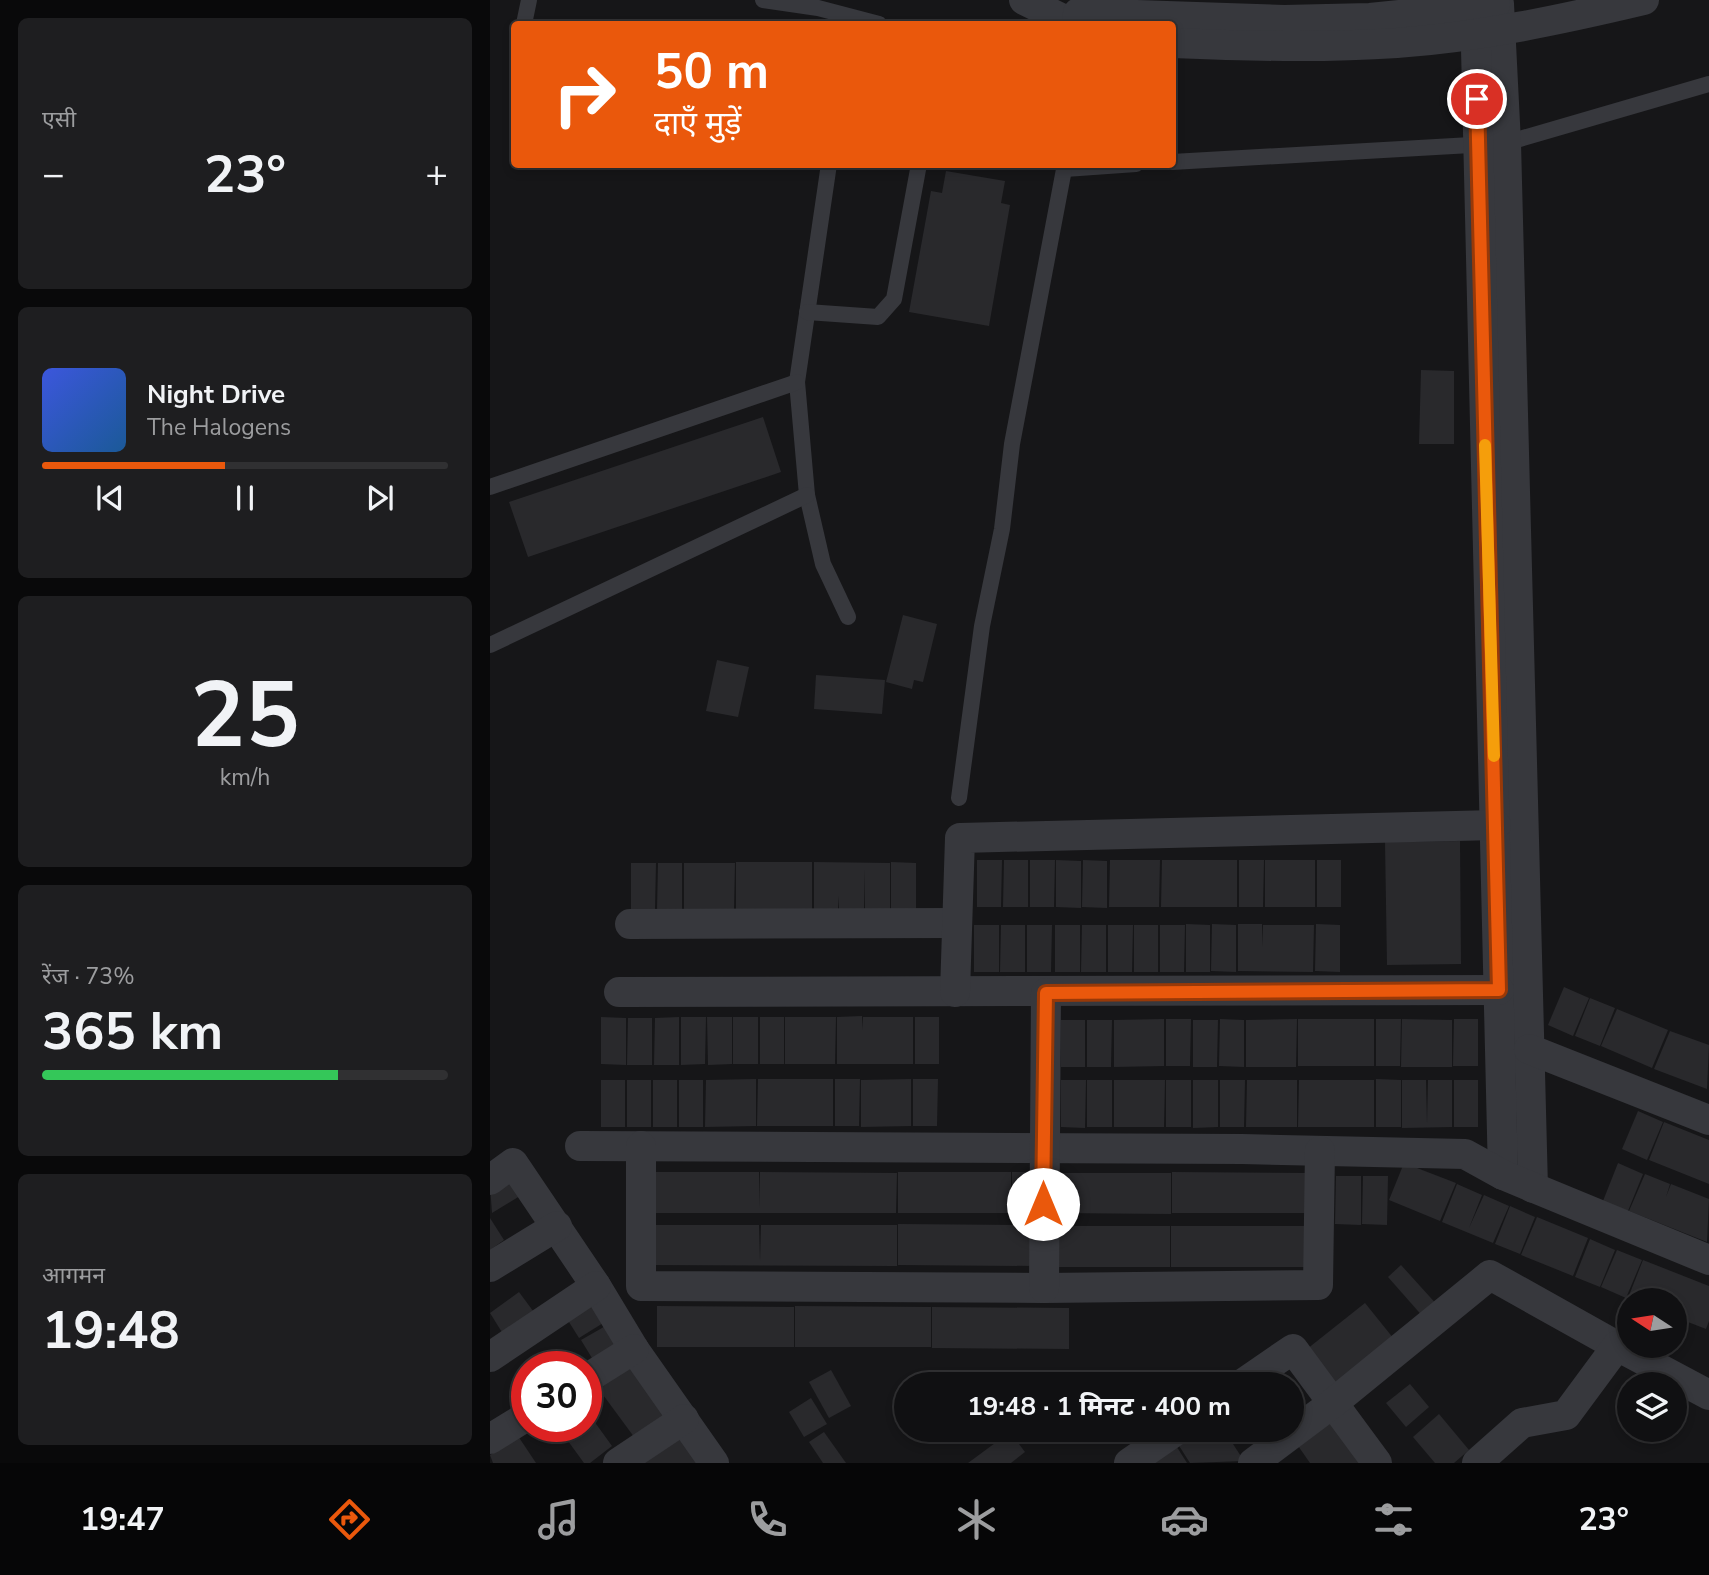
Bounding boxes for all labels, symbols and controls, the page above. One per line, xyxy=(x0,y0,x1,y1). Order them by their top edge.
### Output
text: 50 m xyxy=(654,38,769,105)
icon: right xyxy=(539,49,630,140)
pin xyxy=(1447,69,1507,129)
icon: arrive xyxy=(1458,80,1496,118)
text: दाएँ मुड़ें xyxy=(654,102,741,145)
text: एसी xyxy=(42,104,76,135)
text: 23° xyxy=(204,139,286,210)
text: − xyxy=(42,149,65,200)
text: + xyxy=(425,149,448,200)
text: Night Drive xyxy=(147,377,285,412)
text: The Halogens xyxy=(147,412,291,443)
icon: previous xyxy=(91,479,129,517)
icon: pause xyxy=(226,479,264,517)
icon: next xyxy=(361,479,399,517)
text: 25 xyxy=(190,654,300,778)
text: km/h xyxy=(220,762,270,793)
text: रेंज · 73% xyxy=(42,961,135,992)
text: 365 km xyxy=(42,996,223,1067)
position arrow xyxy=(1006,1167,1080,1241)
text: आगमन xyxy=(42,1260,105,1291)
north arrow xyxy=(1617,1288,1687,1358)
map controls xyxy=(1617,1288,1687,1442)
text: 19:48 xyxy=(42,1295,180,1366)
speed limit sign: 30 xyxy=(511,1351,602,1442)
button: layers xyxy=(1617,1372,1687,1442)
text: 19:48 · 1 मिनट · 400 m xyxy=(967,1389,1231,1424)
icon: directions xyxy=(325,1495,374,1544)
icon: music xyxy=(534,1495,583,1544)
icon: phone xyxy=(743,1495,792,1544)
icon: climate xyxy=(952,1495,1001,1544)
icon: car xyxy=(1160,1495,1209,1544)
icon: filters xyxy=(1369,1495,1418,1544)
text: 19:47 xyxy=(80,1498,165,1541)
text: 23° xyxy=(1578,1498,1629,1541)

